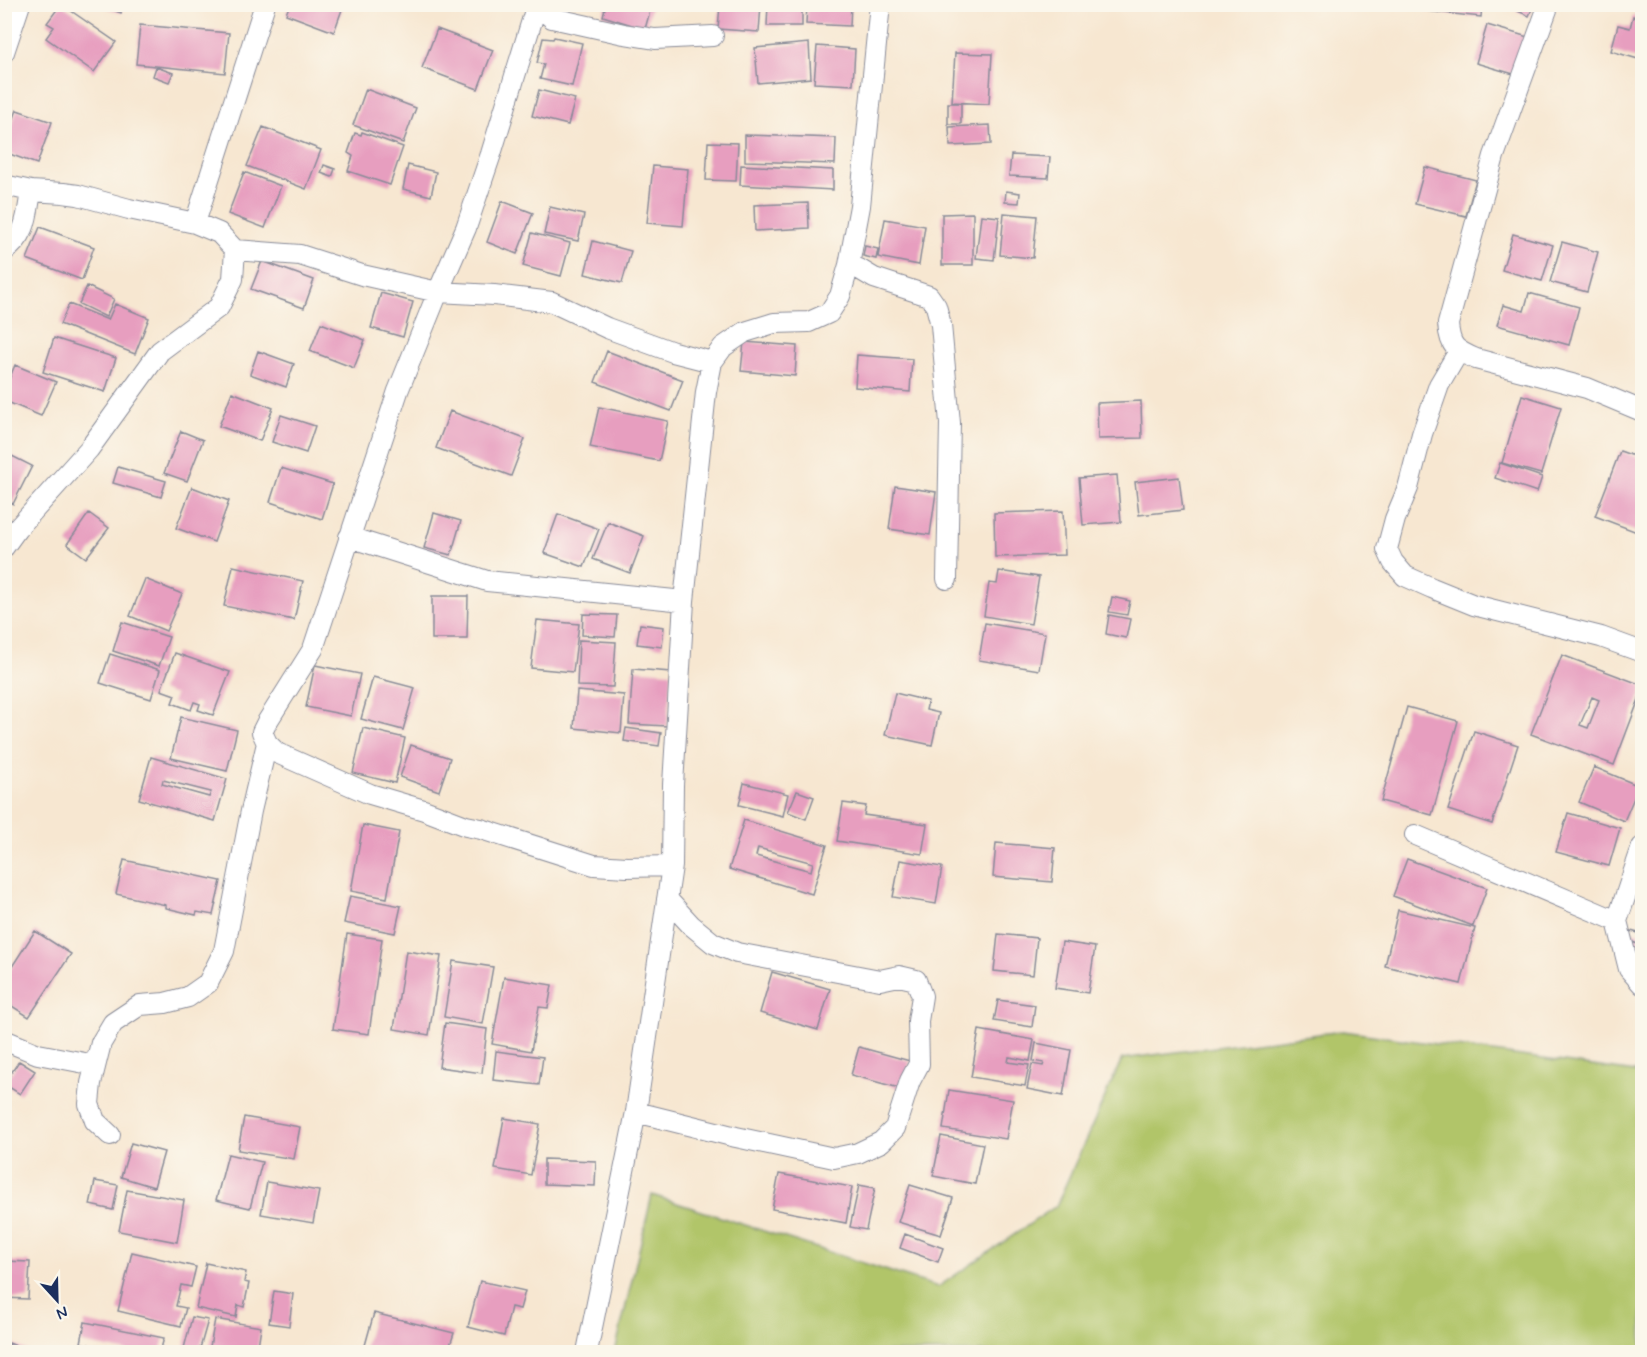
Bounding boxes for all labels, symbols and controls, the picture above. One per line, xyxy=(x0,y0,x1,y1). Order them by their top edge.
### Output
north arrow xyxy=(27,1270,87,1330)
text: N xyxy=(53,1301,71,1324)

